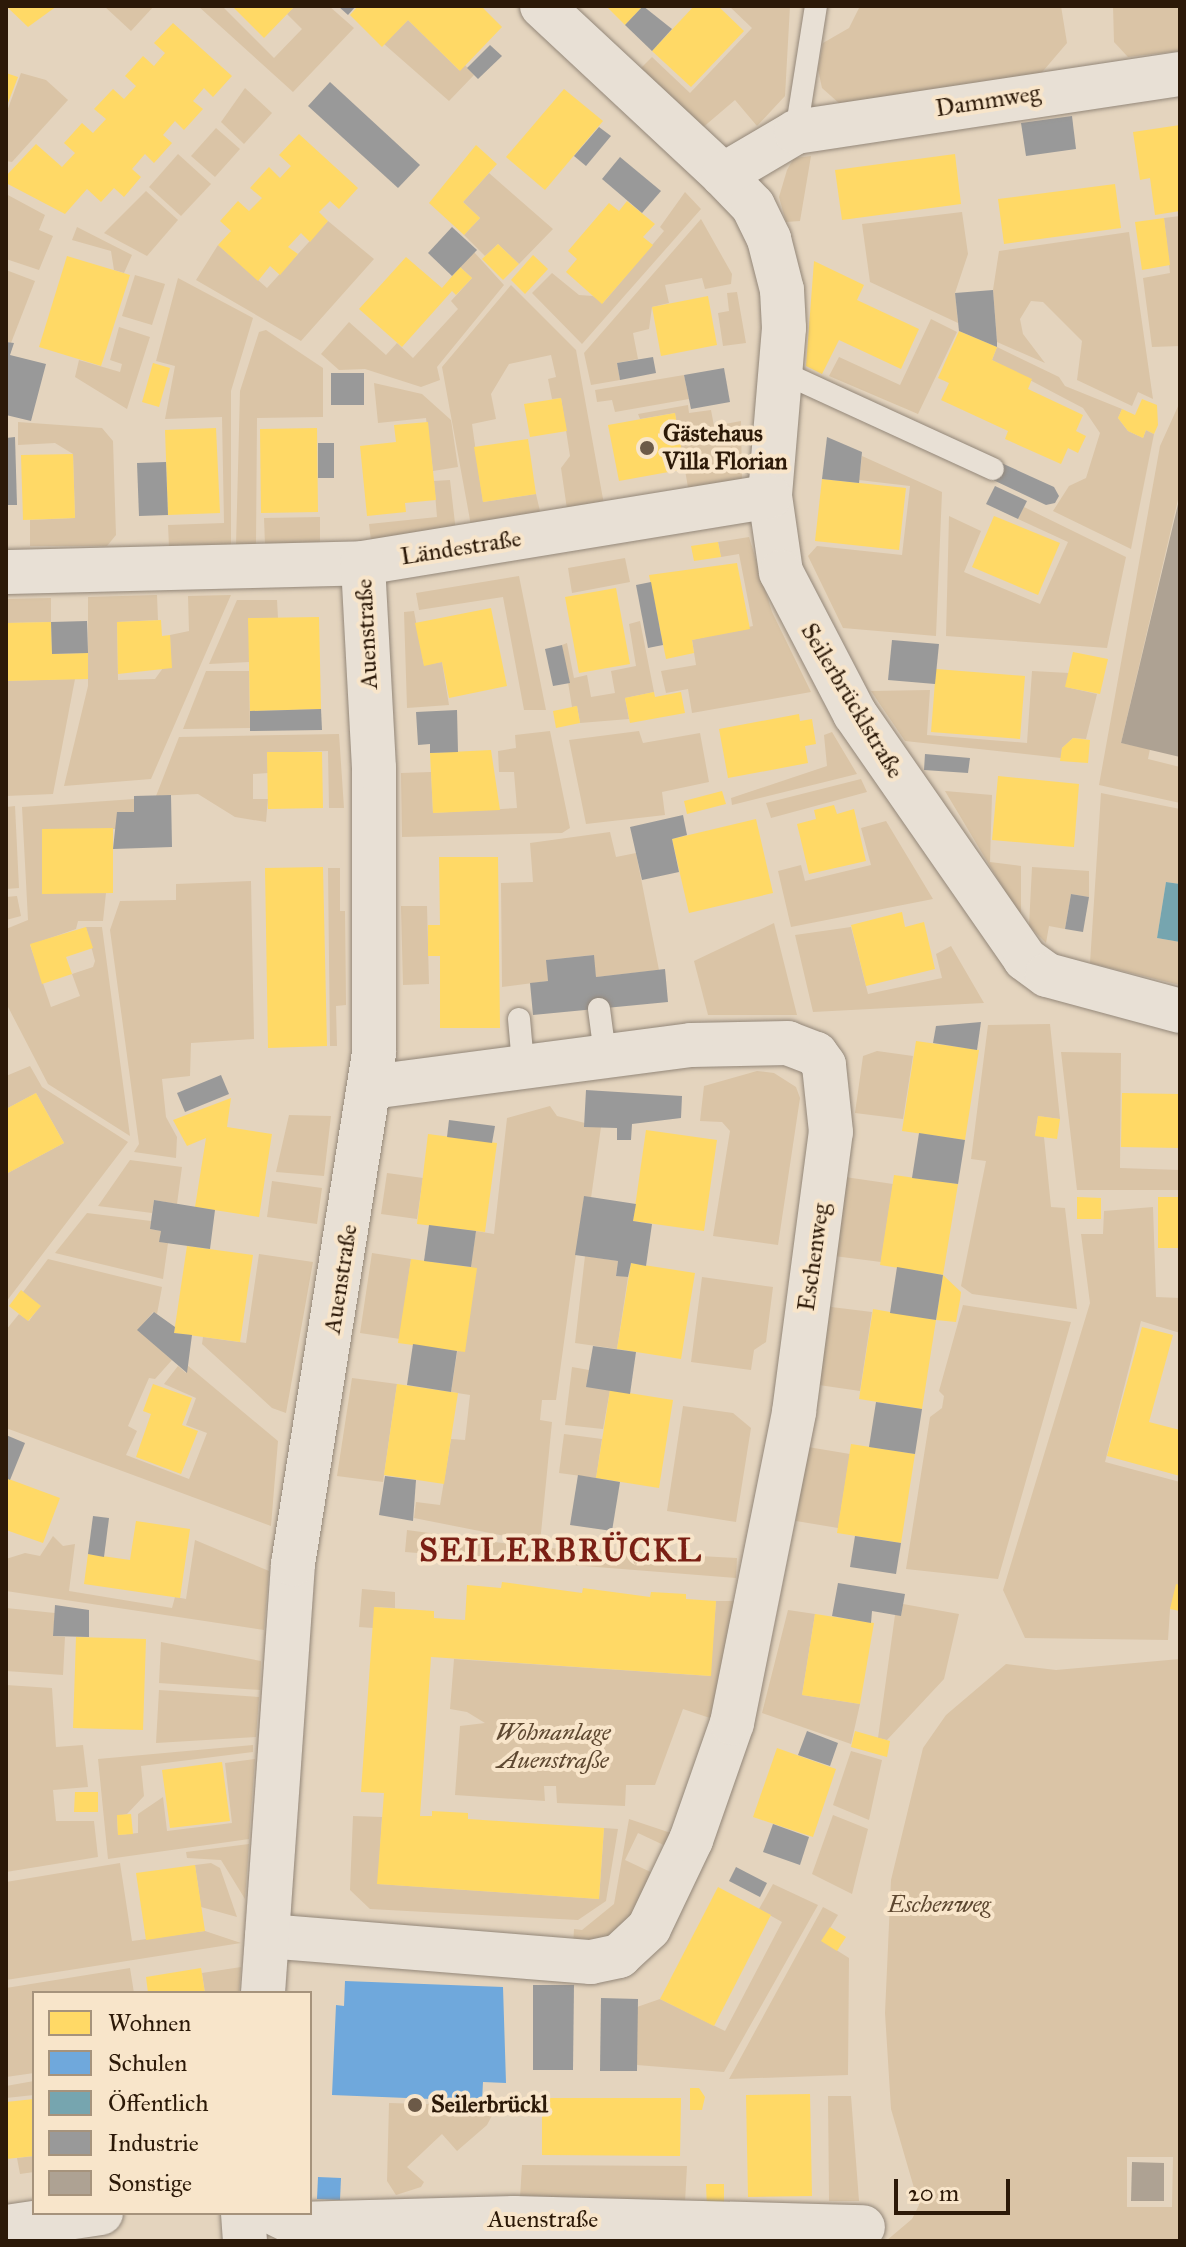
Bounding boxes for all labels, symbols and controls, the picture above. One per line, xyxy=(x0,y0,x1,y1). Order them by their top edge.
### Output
street label: Dammweg xyxy=(933,78,1043,124)
place label: Gästehaus Villa Florian xyxy=(663,420,788,476)
marker: Gästehaus Villa Florian xyxy=(638,439,656,457)
street label: Ländestraße xyxy=(399,524,523,572)
street label: Auenstraße xyxy=(350,578,384,690)
street label: Seilerbrücklstraße xyxy=(794,618,910,784)
street label: Eschenweg xyxy=(792,1201,836,1313)
street label: Auenstraße xyxy=(318,1222,364,1336)
district label: SEILERBRÜCKL xyxy=(419,1532,703,1570)
park label: Wohnanlage Auenstraße xyxy=(495,1719,611,1775)
park label: Eschenweg xyxy=(888,1891,990,1919)
legend xyxy=(32,1991,312,2215)
text: Wohnen xyxy=(108,2008,191,2038)
text: Schulen xyxy=(108,2048,187,2078)
text: Öffentlich xyxy=(108,2088,208,2118)
place label: Seilerbrückl xyxy=(431,2091,548,2119)
marker: Seilerbrückl xyxy=(406,2096,424,2114)
text: Industrie xyxy=(108,2128,199,2158)
scale bar xyxy=(898,2163,1014,2213)
text: Sonstige xyxy=(108,2168,192,2198)
text: 20 m xyxy=(908,2178,959,2208)
street label: Auenstraße xyxy=(488,2206,598,2234)

